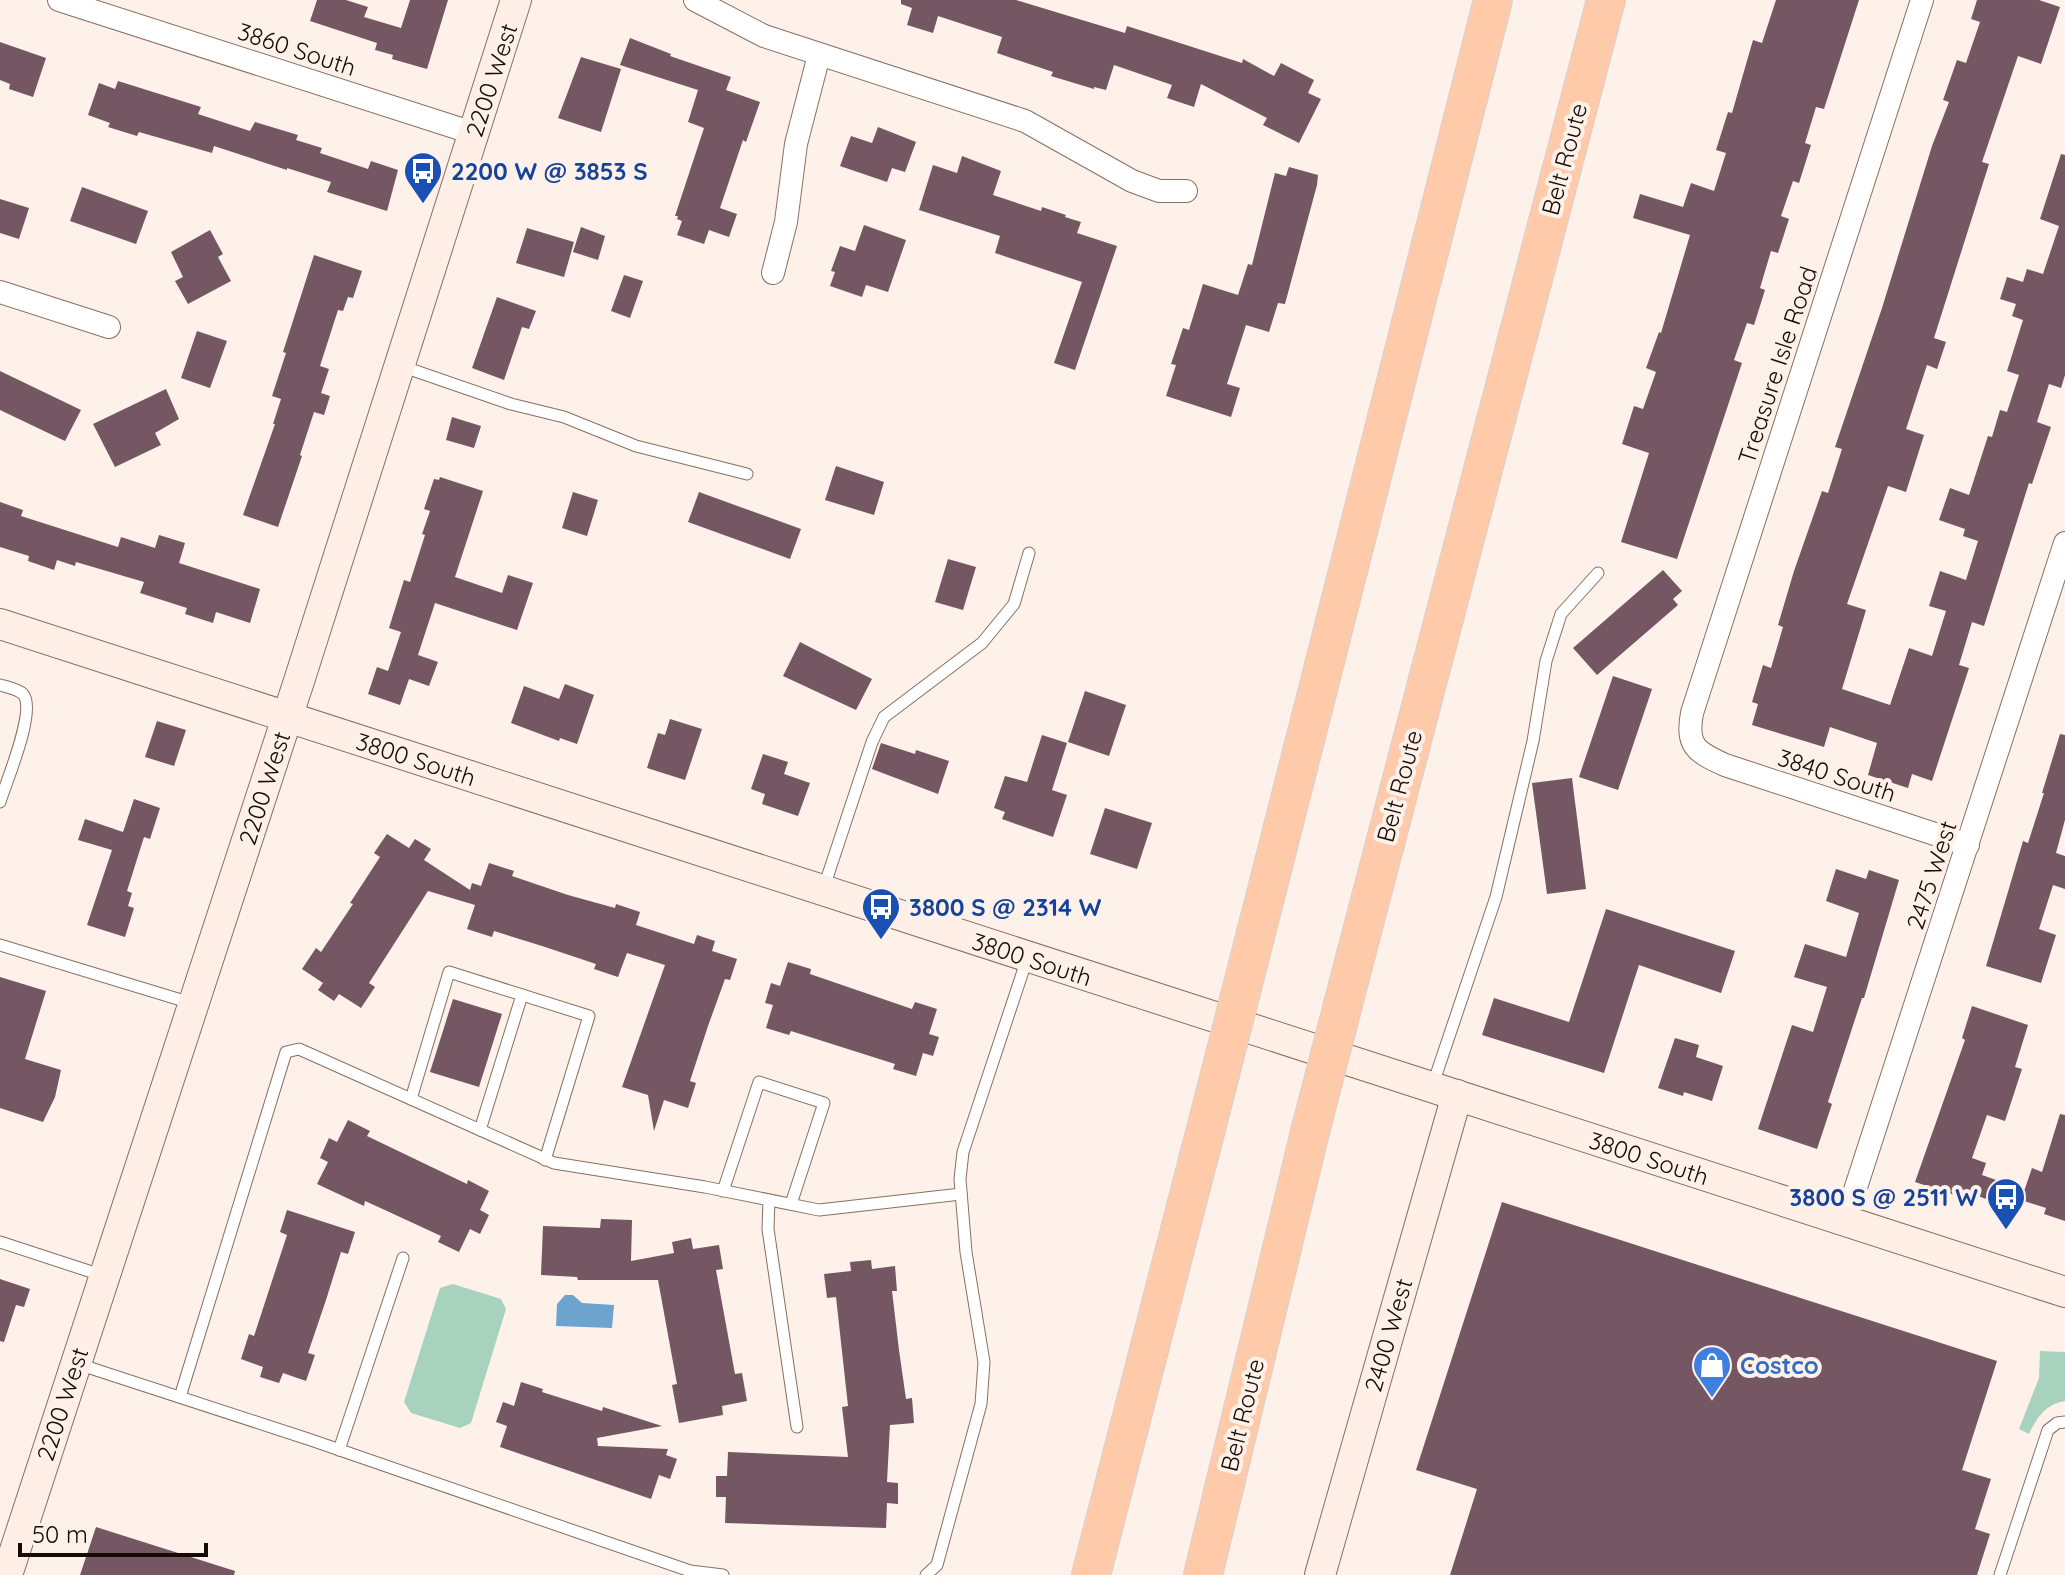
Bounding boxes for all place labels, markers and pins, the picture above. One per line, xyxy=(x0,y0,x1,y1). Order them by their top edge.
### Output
bus stop icon: 2200 W @ 3853 S xyxy=(402,150,444,205)
place label: 2200 W @ 3853 S xyxy=(451,156,648,186)
bus stop icon: 3800 S @ 2314 W xyxy=(860,886,902,941)
place label: 3800 S @ 2314 W xyxy=(909,892,1102,922)
bus stop icon: 3800 S @ 2511 W xyxy=(1985,1176,2027,1231)
place label: 3800 S @ 2511 W xyxy=(1789,1182,1978,1212)
shop icon: Costco xyxy=(1691,1344,1733,1399)
place label: Costco xyxy=(1740,1350,1819,1380)

